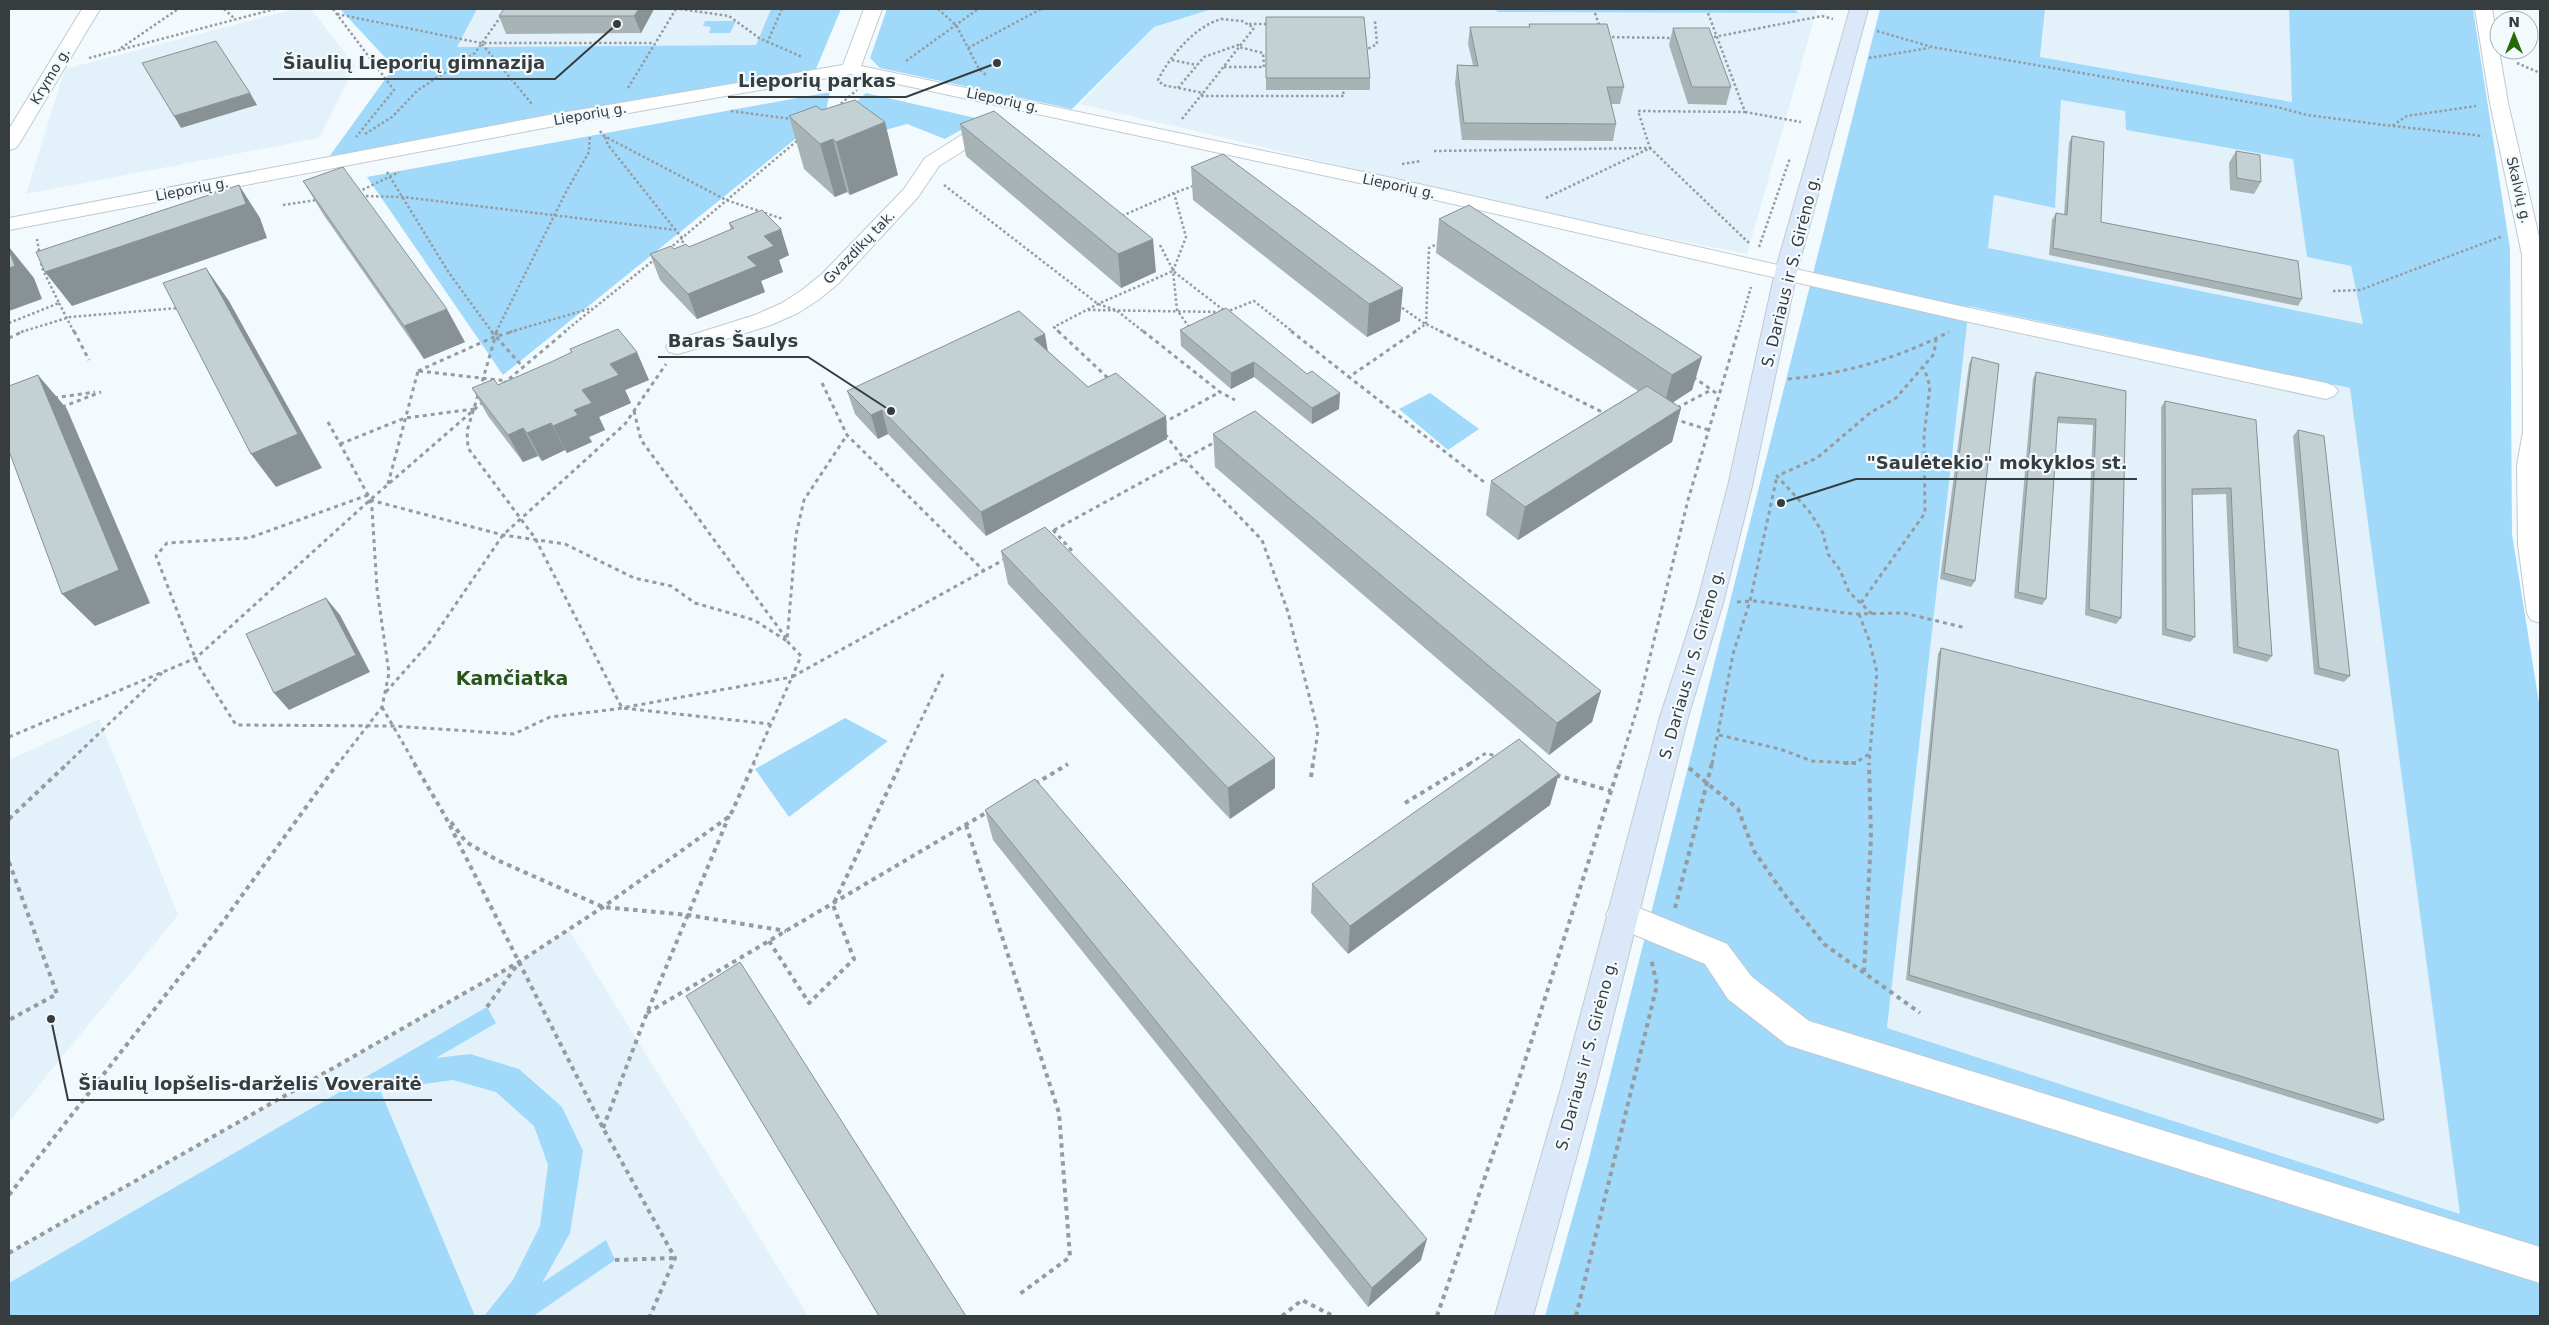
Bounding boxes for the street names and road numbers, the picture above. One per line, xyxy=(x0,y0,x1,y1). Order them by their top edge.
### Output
street label: Krymo g. xyxy=(27,45,73,107)
street label: Lieporių g. xyxy=(965,84,1041,116)
street label: Lieporių g. xyxy=(552,100,628,128)
street label: Skalvių g. xyxy=(2504,155,2534,225)
street label: Lieporių g. xyxy=(1361,170,1437,202)
street label: S. Dariaus ir S. Girėno g. xyxy=(1757,173,1824,369)
street label: Lieporių g. xyxy=(154,174,230,204)
street label: Gvazdikų tak. xyxy=(820,207,898,287)
street label: S. Dariaus ir S. Girėno g. xyxy=(1655,567,1728,761)
street label: S. Dariaus ir S. Girėno g. xyxy=(1552,958,1621,1153)

